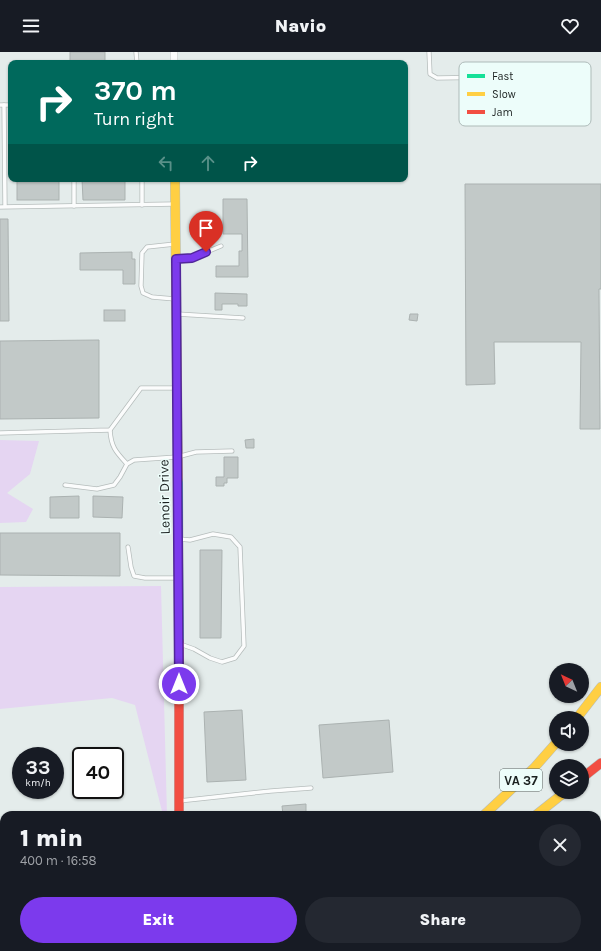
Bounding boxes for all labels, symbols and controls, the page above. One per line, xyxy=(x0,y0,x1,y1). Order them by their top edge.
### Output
icon: menu xyxy=(20,15,42,37)
text: Navio xyxy=(275,15,326,37)
icon: heart xyxy=(559,15,581,37)
legend xyxy=(459,62,591,126)
text: Fast xyxy=(492,70,513,83)
text: 370 m xyxy=(94,74,177,107)
icon: right xyxy=(28,76,80,128)
text: Slow xyxy=(492,88,516,101)
text: Jam xyxy=(492,106,513,119)
text: Turn right xyxy=(94,108,174,130)
icon: left xyxy=(155,152,177,174)
icon: ahead xyxy=(197,152,219,174)
icon: right xyxy=(239,152,261,174)
pin xyxy=(189,211,223,252)
icon: arrive xyxy=(195,217,217,239)
street label: Lenoir Drive xyxy=(155,459,174,535)
position arrow xyxy=(158,663,200,705)
north arrow xyxy=(549,663,589,703)
map controls xyxy=(549,663,589,799)
button: sound xyxy=(549,711,589,751)
speed limit sign: 40 xyxy=(72,747,124,799)
text: 33 xyxy=(26,756,50,779)
button: layers xyxy=(549,759,589,799)
road number: VA 37 xyxy=(500,769,542,791)
text: km/h xyxy=(25,777,51,789)
text: 1 min xyxy=(20,824,83,852)
button: close xyxy=(539,824,581,866)
text: 400 m · 16:58 xyxy=(20,853,97,868)
button: Exit xyxy=(20,897,297,943)
button: Share xyxy=(305,897,581,943)

